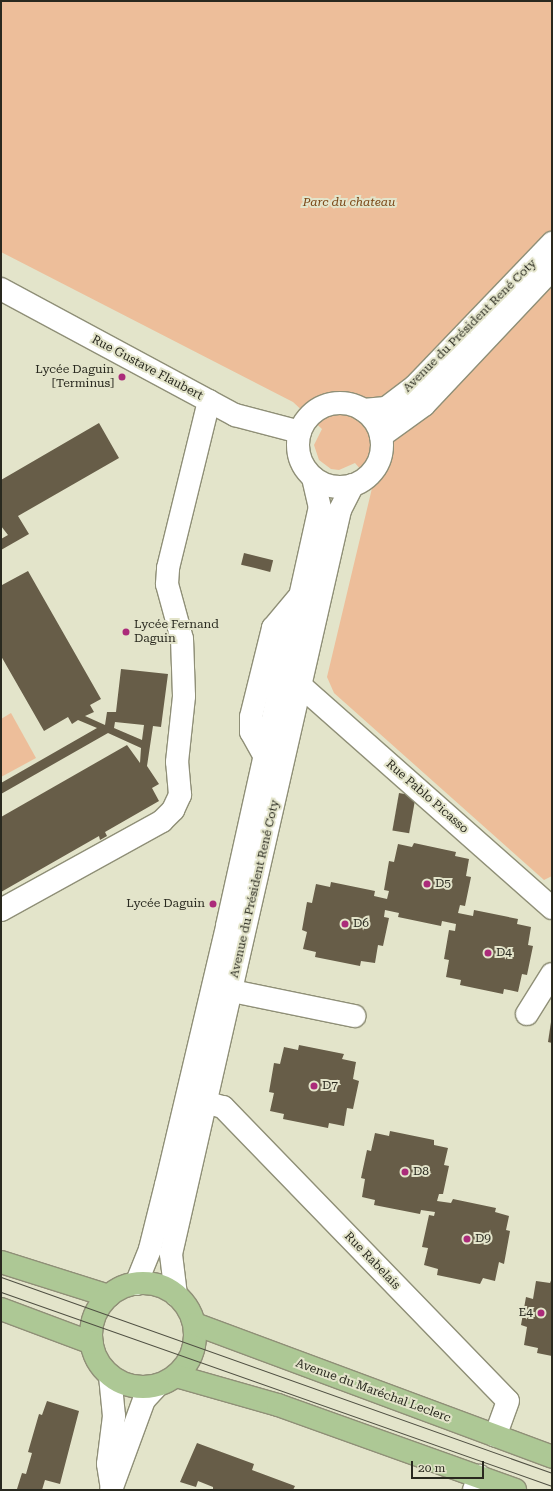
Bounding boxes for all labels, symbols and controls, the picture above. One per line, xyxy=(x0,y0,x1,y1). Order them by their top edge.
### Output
park label: Parc du chateau xyxy=(303,196,395,210)
street label: Avenue du Président René Coty xyxy=(400,256,540,396)
street label: Rue Gustave Flaubert xyxy=(89,333,205,403)
place label: Lycée Daguin [Terminus] xyxy=(35,363,114,391)
marker: Lycée Daguin [Terminus] xyxy=(117,372,127,382)
place label: Lycée Fernand Daguin xyxy=(134,618,219,646)
marker: Lycée Fernand Daguin xyxy=(121,627,131,637)
street label: Rue Pablo Picasso xyxy=(383,757,471,837)
street label: Avenue du Président René Coty xyxy=(227,799,283,979)
place label: D5 xyxy=(435,877,451,891)
marker: D5 xyxy=(422,879,432,889)
place label: Lycée Daguin xyxy=(126,897,205,911)
marker: Lycée Daguin xyxy=(208,899,218,909)
place label: D6 xyxy=(353,917,369,931)
marker: D6 xyxy=(340,919,350,929)
place label: D4 xyxy=(496,946,512,960)
marker: D4 xyxy=(483,948,493,958)
place label: D7 xyxy=(322,1079,338,1093)
marker: D7 xyxy=(309,1081,319,1091)
place label: D8 xyxy=(413,1165,429,1179)
marker: D8 xyxy=(400,1167,410,1177)
street label: Rue Rabelais xyxy=(341,1229,403,1293)
place label: D9 xyxy=(475,1232,491,1246)
marker: D9 xyxy=(462,1234,472,1244)
place label: E4 xyxy=(519,1306,533,1320)
marker: E4 xyxy=(536,1308,546,1318)
street label: Avenue du Maréchal Leclerc xyxy=(294,1356,452,1426)
scale bar xyxy=(413,1453,486,1479)
text: 20 m xyxy=(418,1461,445,1475)

